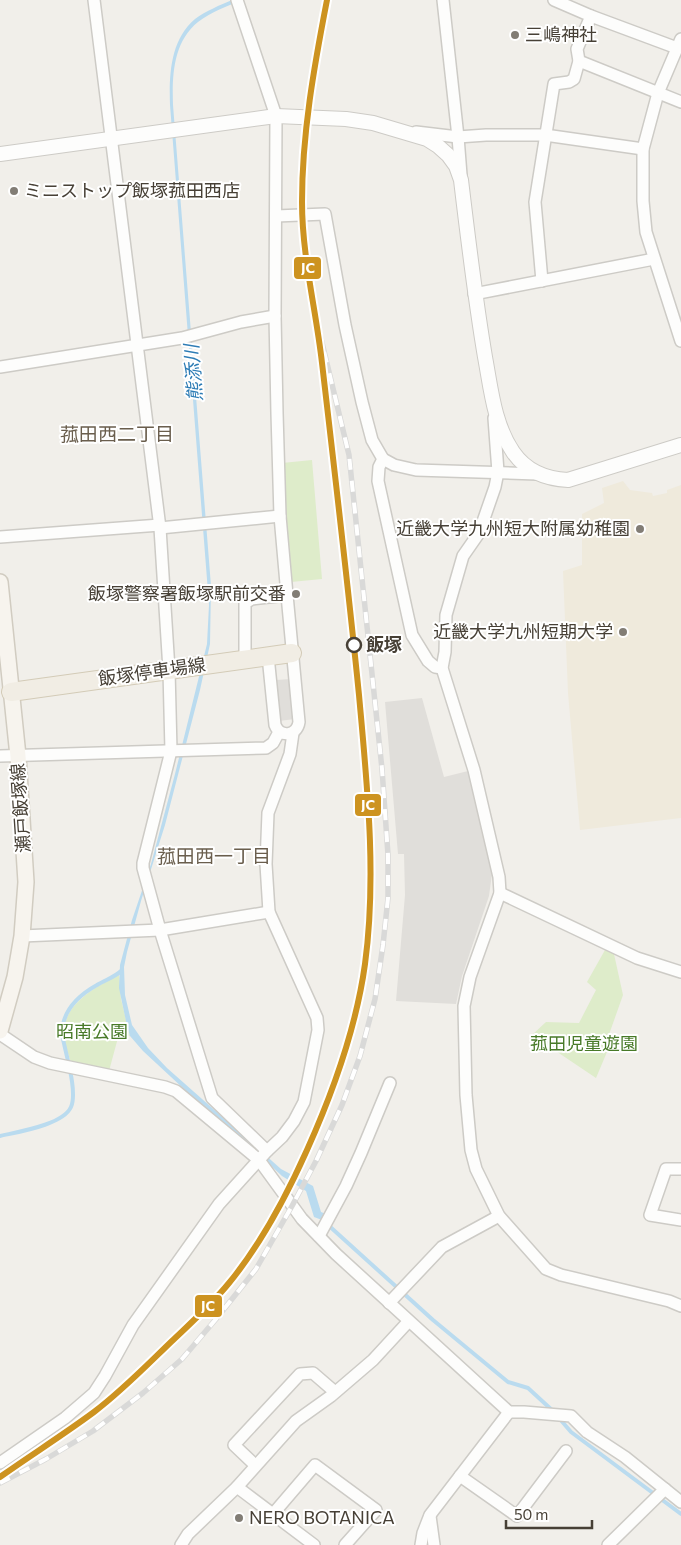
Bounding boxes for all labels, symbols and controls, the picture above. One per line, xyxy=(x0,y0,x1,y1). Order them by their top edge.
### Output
place label: 三嶋神社 xyxy=(525,23,597,45)
marker: 三嶋神社 xyxy=(509,29,521,41)
place label: ミニストップ飯塚菰田西店 xyxy=(24,179,240,201)
marker: ミニストップ飯塚菰田西店 xyxy=(8,185,20,197)
line badge: JC xyxy=(293,256,322,280)
text: JC xyxy=(301,259,315,276)
water label: 熊添川 xyxy=(179,342,206,402)
district label: 菰田西二丁目 xyxy=(60,422,174,445)
place label: 近畿大学九州短大附属幼稚園 xyxy=(396,517,630,539)
marker: 近畿大学九州短大附属幼稚園 xyxy=(634,523,646,535)
place label: 飯塚警察署飯塚駅前交番 xyxy=(88,582,286,604)
marker: 飯塚警察署飯塚駅前交番 xyxy=(290,588,302,600)
place label: 近畿大学九州短期大学 xyxy=(433,620,613,642)
marker: 近畿大学九州短期大学 xyxy=(617,626,629,638)
place label: 飯塚 xyxy=(366,633,402,655)
marker: 飯塚 xyxy=(346,637,362,653)
street label: 飯塚停車場線 xyxy=(97,653,207,689)
street label: 瀬戸飯塚線 xyxy=(6,762,34,854)
line badge: JC xyxy=(354,793,382,817)
text: JC xyxy=(361,796,375,813)
district label: 菰田西一丁目 xyxy=(157,844,271,867)
park label: 昭南公園 xyxy=(56,1020,128,1042)
park label: 菰田児童遊園 xyxy=(530,1032,638,1054)
line badge: JC xyxy=(194,1294,223,1318)
text: JC xyxy=(201,1297,215,1314)
scale bar xyxy=(506,1498,592,1530)
text: 50 m xyxy=(514,1505,548,1523)
place label: NERO BOTANICA xyxy=(249,1506,395,1528)
marker: NERO BOTANICA xyxy=(233,1512,245,1524)

